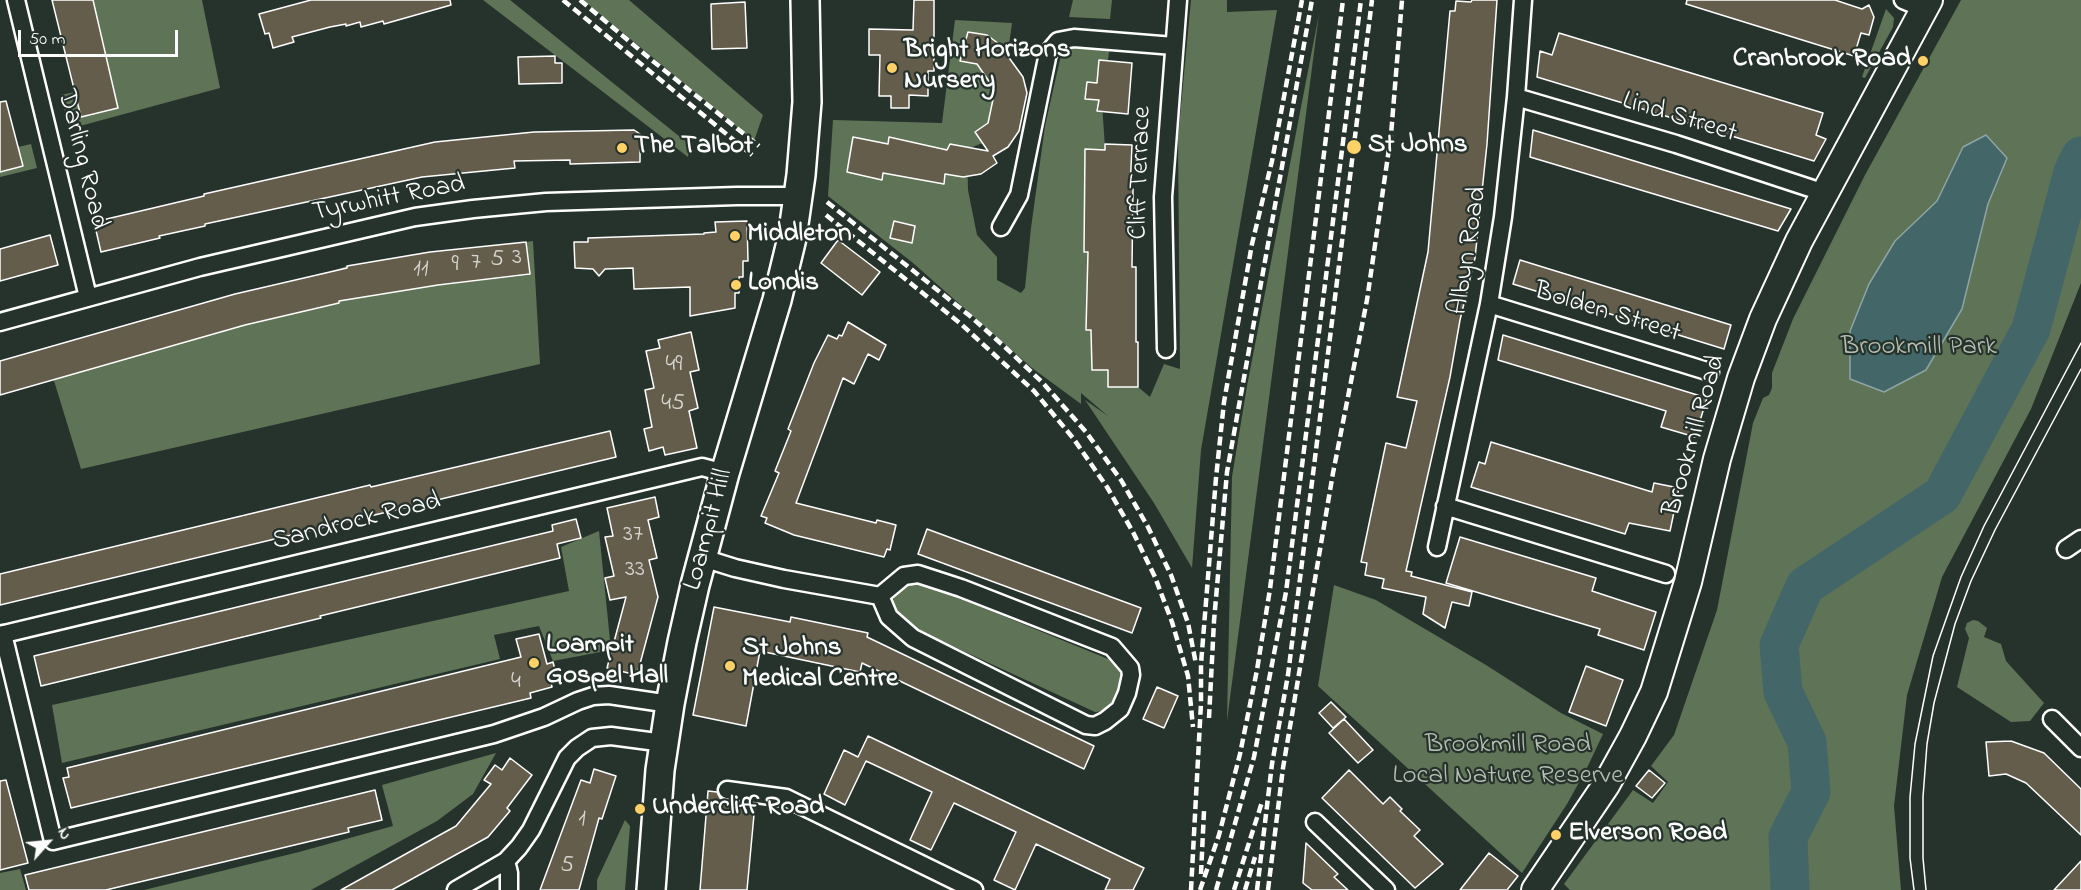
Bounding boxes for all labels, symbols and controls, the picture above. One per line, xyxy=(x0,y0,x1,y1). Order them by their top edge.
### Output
scale bar xyxy=(21,18,182,56)
text: 50 m xyxy=(29,27,66,53)
place label: Bright Horizons Nursery xyxy=(904,36,1070,99)
place label: Cranbrook Road xyxy=(1733,45,1911,77)
marker: Cranbrook Road xyxy=(1916,54,1930,68)
marker: Bright Horizons Nursery xyxy=(885,61,899,75)
street label: Lind Street xyxy=(1618,86,1740,152)
street label: Darling Road xyxy=(48,87,114,233)
street label: Cliff Terrace xyxy=(1123,106,1161,240)
place label: St Johns xyxy=(1368,131,1467,163)
place label: The Talbot xyxy=(634,132,753,164)
marker: St Johns xyxy=(1345,138,1363,156)
marker: The Talbot xyxy=(615,141,629,155)
street label: Tyrwhitt Road xyxy=(310,169,468,231)
street label: Albyn Road xyxy=(1444,185,1496,317)
place label: Middleton xyxy=(747,220,852,252)
marker: Middleton xyxy=(728,229,742,243)
house number: 3 xyxy=(512,245,522,273)
house number: 5 xyxy=(490,247,504,275)
house number: 7 xyxy=(471,250,481,278)
house number: 9 xyxy=(451,252,459,280)
house number: 11 xyxy=(413,257,429,285)
place label: Londis xyxy=(748,269,819,301)
street label: Bolden Street xyxy=(1530,276,1684,352)
marker: Londis xyxy=(729,278,743,292)
park label: Brookmill Park xyxy=(1841,333,1997,365)
house number: 49 xyxy=(665,352,683,380)
street label: Brookmill Road xyxy=(1658,352,1734,520)
house number: 45 xyxy=(661,391,685,419)
street label: Loampit Hill xyxy=(678,466,742,594)
street label: Sandrock Road xyxy=(270,486,444,560)
house number: 37 xyxy=(623,522,643,550)
house number: 33 xyxy=(625,557,645,585)
place label: Loampit Gospel Hall xyxy=(546,631,668,694)
place label: St Johns Medical Centre xyxy=(742,634,898,697)
marker: Loampit Gospel Hall xyxy=(527,656,541,670)
marker: St Johns Medical Centre xyxy=(723,659,737,673)
house number: 4 xyxy=(511,669,521,697)
park label: Brookmill Road Local Nature Reserve xyxy=(1393,731,1623,794)
place label: Undercliff Road xyxy=(652,793,824,825)
marker: Undercliff Road xyxy=(633,802,647,816)
house number: 1 xyxy=(578,807,586,835)
north arrow xyxy=(18,812,78,872)
place label: Elverson Road xyxy=(1568,819,1727,851)
text: N xyxy=(51,824,77,844)
marker: Elverson Road xyxy=(1549,828,1563,842)
house number: 5 xyxy=(560,853,574,881)

